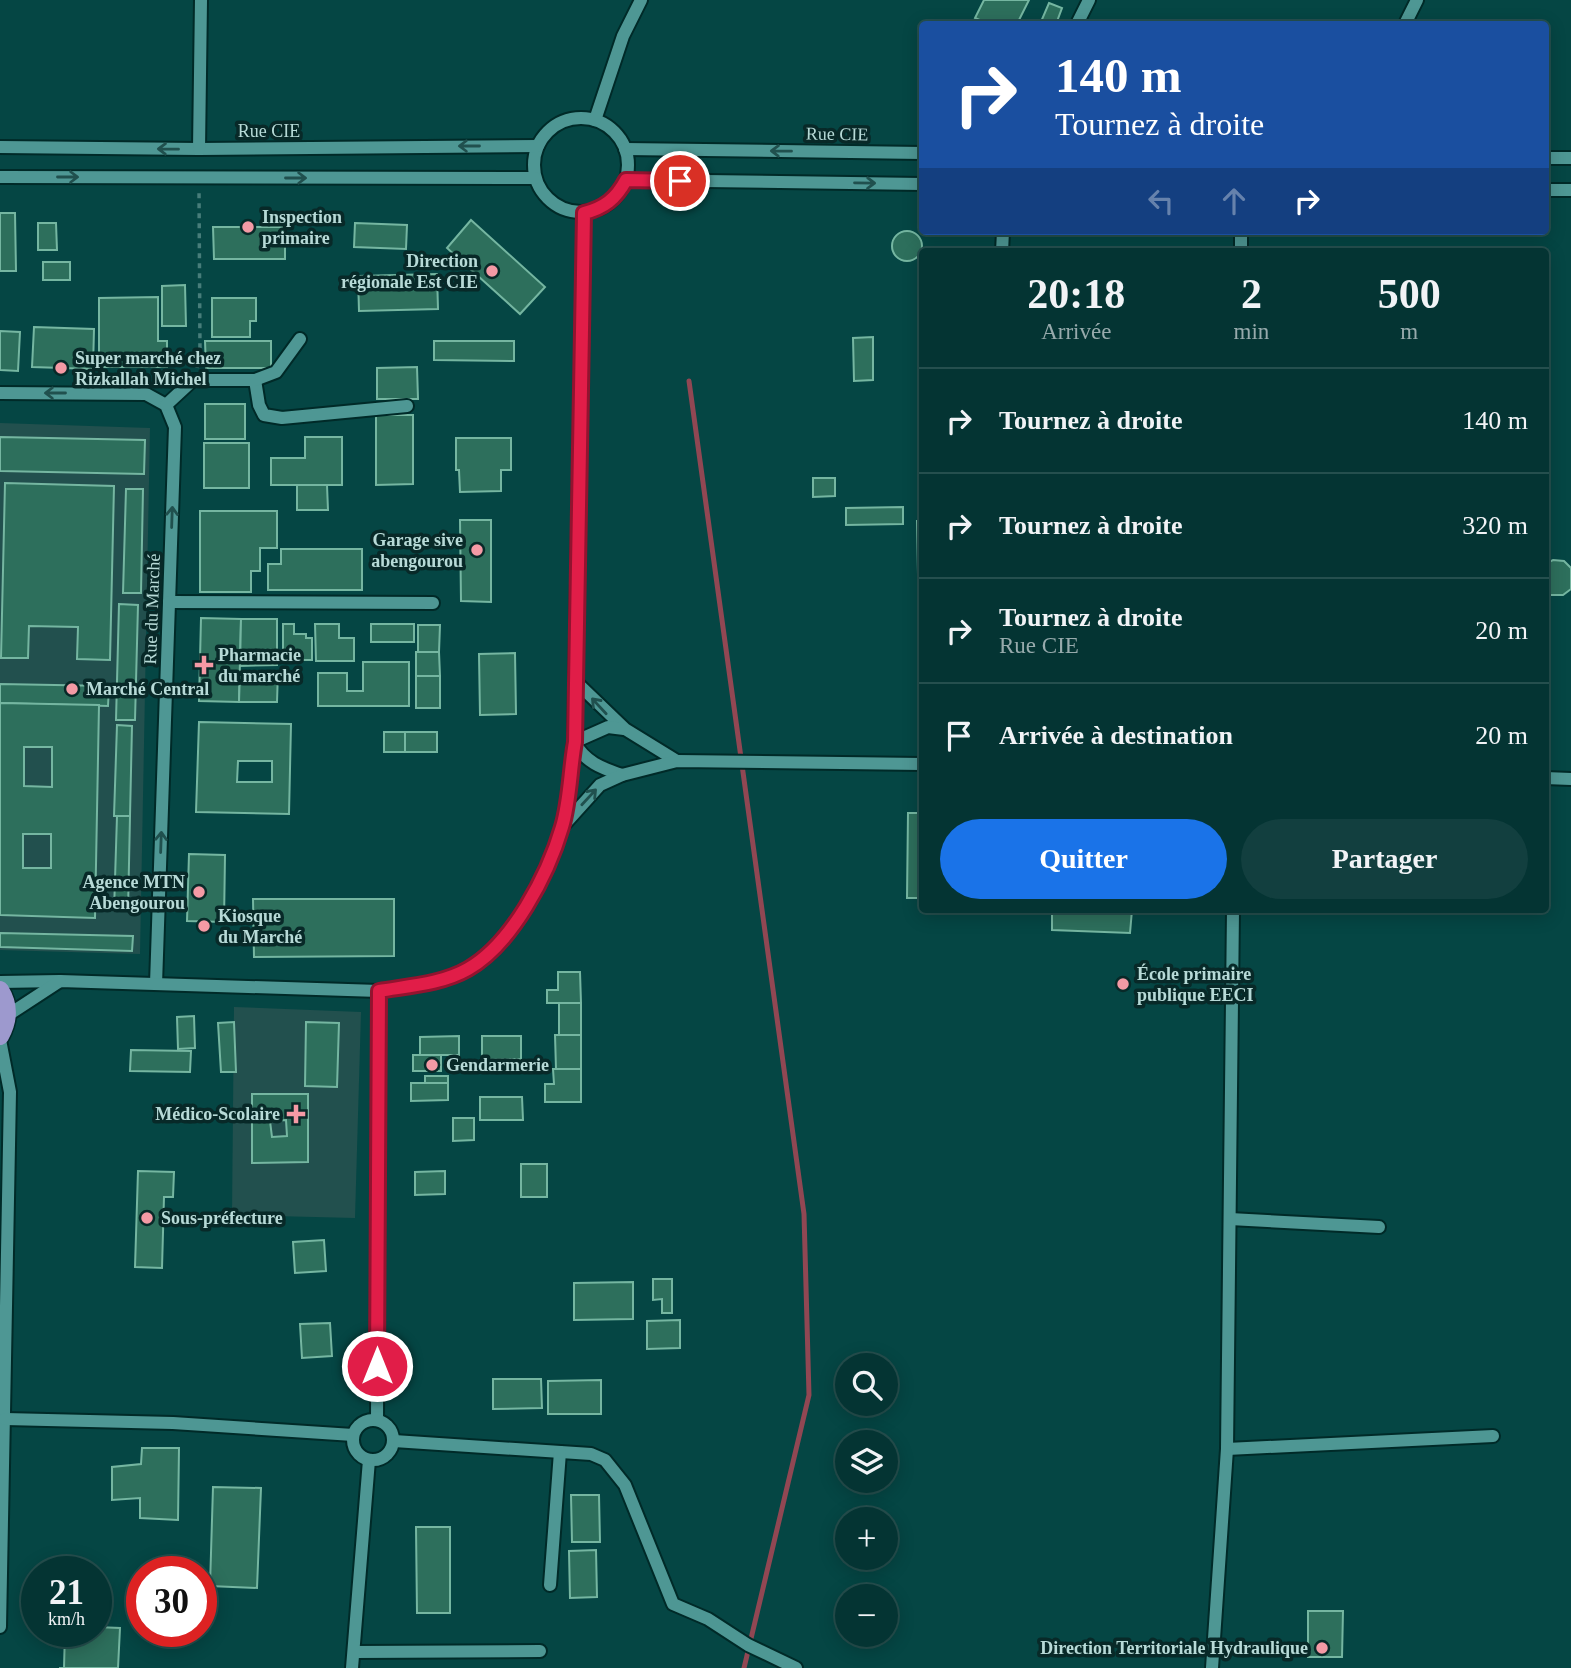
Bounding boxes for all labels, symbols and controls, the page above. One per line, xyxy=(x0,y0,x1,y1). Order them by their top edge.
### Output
text: 140 m xyxy=(1055,48,1182,103)
icon: right xyxy=(940,49,1031,140)
text: Tournez à droite xyxy=(1055,106,1264,142)
street label: Rue CIE xyxy=(238,121,300,141)
street label: Rue CIE xyxy=(806,123,868,145)
one-way arrow xyxy=(458,140,481,153)
one-way arrow xyxy=(157,142,180,155)
one-way arrow xyxy=(769,144,792,158)
pin xyxy=(650,151,710,211)
icon: arrive xyxy=(661,162,699,200)
one-way arrow xyxy=(56,170,79,184)
one-way arrow xyxy=(284,171,307,185)
one-way arrow xyxy=(854,176,877,190)
icon: left xyxy=(1142,182,1180,220)
icon: ahead xyxy=(1215,182,1253,220)
icon: right xyxy=(1288,182,1326,220)
place label: Inspection primaire xyxy=(262,207,342,248)
marker: Inspection primaire xyxy=(240,219,256,235)
place label: Direction régionale Est CIE xyxy=(341,251,478,292)
marker: Direction régionale Est CIE xyxy=(484,263,500,279)
text: 20:18 xyxy=(1027,271,1125,317)
text: 2 xyxy=(1241,271,1262,317)
text: 500 xyxy=(1378,271,1441,317)
text: Arrivée xyxy=(1041,319,1111,344)
text: min xyxy=(1234,319,1269,344)
text: m xyxy=(1400,319,1418,344)
place label: Super marché chez Rizkallah Michel xyxy=(75,348,221,389)
marker: Super marché chez Rizkallah Michel xyxy=(53,360,69,376)
one-way arrow xyxy=(44,387,67,400)
icon: right xyxy=(940,402,978,440)
text: Tournez à droite xyxy=(999,406,1182,435)
text: 140 m xyxy=(1462,406,1528,435)
one-way arrow xyxy=(165,506,179,529)
icon: right xyxy=(940,507,978,545)
text: Tournez à droite xyxy=(999,511,1182,540)
text: 320 m xyxy=(1462,511,1528,540)
place label: Garage sive abengourou xyxy=(371,530,463,571)
marker: Garage sive abengourou xyxy=(469,542,485,558)
street label: Rue du Marché xyxy=(140,553,164,665)
text: Tournez à droite xyxy=(999,603,1182,632)
icon: right xyxy=(940,612,978,650)
text: 20 m xyxy=(1475,616,1528,645)
text: Rue CIE xyxy=(999,633,1079,658)
place label: Pharmacie du marché xyxy=(218,645,301,686)
marker: Pharmacie du marché xyxy=(196,657,212,673)
place label: Marché Central xyxy=(86,679,209,699)
marker: Marché Central xyxy=(64,681,80,697)
one-way arrow xyxy=(591,698,608,715)
icon: arrive xyxy=(940,717,978,755)
text: Arrivée à destination xyxy=(999,721,1233,750)
text: 20 m xyxy=(1475,721,1528,750)
one-way arrow xyxy=(581,789,598,806)
button: Quitter xyxy=(940,819,1227,899)
button: Partager xyxy=(1241,819,1528,899)
one-way arrow xyxy=(155,831,168,854)
place label: Agence MTN Abengourou xyxy=(83,872,185,913)
marker: Agence MTN Abengourou xyxy=(191,884,207,900)
place label: Kiosque du Marché xyxy=(218,906,302,947)
marker: Kiosque du Marché xyxy=(196,918,212,934)
place label: École primaire publique EECI xyxy=(1137,963,1254,1005)
marker: École primaire publique EECI xyxy=(1115,976,1131,992)
place label: Gendarmerie xyxy=(446,1055,549,1075)
marker: Gendarmerie xyxy=(424,1057,440,1073)
place label: Médico-Scolaire xyxy=(155,1104,280,1124)
marker: Médico-Scolaire xyxy=(286,1104,306,1124)
place label: Sous-préfecture xyxy=(161,1208,283,1228)
marker: Sous-préfecture xyxy=(139,1210,155,1226)
position arrow xyxy=(340,1329,414,1403)
map controls xyxy=(835,1353,898,1647)
button: search xyxy=(835,1353,898,1416)
button: layers xyxy=(835,1430,898,1493)
button: + xyxy=(835,1507,898,1570)
speed limit sign: 30 xyxy=(126,1556,217,1647)
text: 21 xyxy=(49,1573,84,1612)
button: − xyxy=(835,1584,898,1647)
text: km/h xyxy=(48,1609,85,1629)
place label: Direction Territoriale Hydraulique xyxy=(1040,1638,1308,1658)
marker: Direction Territoriale Hydraulique xyxy=(1314,1640,1330,1656)

